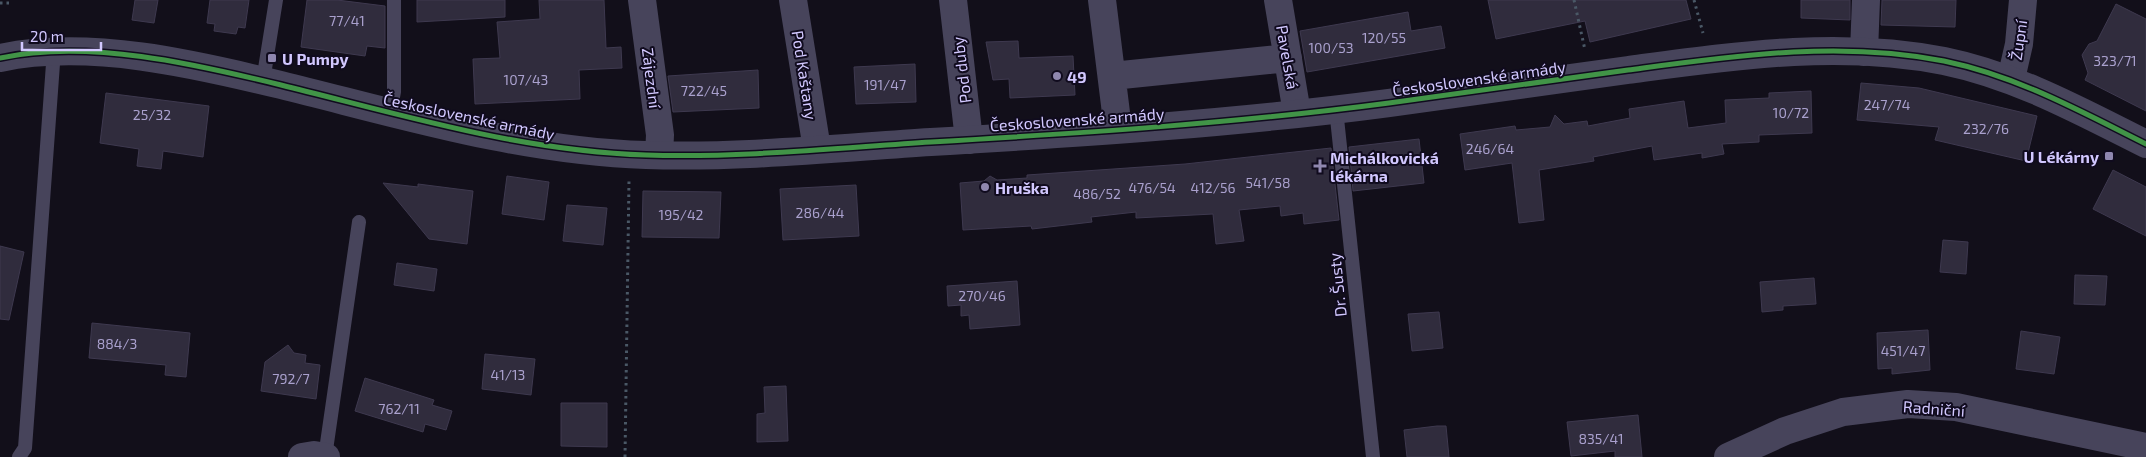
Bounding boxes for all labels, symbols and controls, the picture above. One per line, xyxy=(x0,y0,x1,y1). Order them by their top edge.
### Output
house number: 77/41 xyxy=(329,12,365,29)
street label: Župní xyxy=(2006,18,2030,61)
scale bar xyxy=(22,20,101,52)
street label: Pavelská xyxy=(1273,23,1303,91)
text: 20 m xyxy=(30,27,64,45)
street label: Pod Kaštany xyxy=(789,29,822,122)
house number: 120/55 xyxy=(1362,29,1406,46)
street label: Pod duby xyxy=(947,35,975,104)
house number: 100/53 xyxy=(1309,39,1353,56)
street label: Zájezdní xyxy=(638,47,665,111)
place label: U Pumpy xyxy=(282,49,348,69)
marker: U Pumpy xyxy=(266,52,278,64)
house number: 323/71 xyxy=(2093,52,2137,69)
street label: Československé armády xyxy=(1391,56,1567,100)
place label: 49 xyxy=(1067,67,1087,86)
marker: 49 xyxy=(1051,70,1063,82)
house number: 107/43 xyxy=(504,71,548,88)
house number: 191/47 xyxy=(864,76,906,93)
house number: 722/45 xyxy=(681,82,727,99)
street label: Československé armády xyxy=(382,89,557,144)
house number: 247/74 xyxy=(1864,96,1910,113)
street label: Československé armády xyxy=(989,103,1165,135)
house number: 10/72 xyxy=(1773,104,1809,121)
house number: 25/32 xyxy=(133,106,171,123)
house number: 232/76 xyxy=(1963,120,2009,137)
house number: 246/64 xyxy=(1466,140,1514,157)
place label: U Lékárny xyxy=(2023,147,2099,167)
place label: Michálkovická lékárna xyxy=(1330,148,1439,185)
marker: U Lékárny xyxy=(2103,150,2115,162)
marker: Michálkovická lékárna xyxy=(1314,160,1326,172)
house number: 541/58 xyxy=(1246,174,1290,191)
place label: Hruška xyxy=(995,178,1049,197)
house number: 476/54 xyxy=(1128,179,1176,196)
house number: 412/56 xyxy=(1191,179,1235,196)
marker: Hruška xyxy=(979,181,991,193)
house number: 486/52 xyxy=(1073,185,1121,202)
house number: 286/44 xyxy=(796,204,844,221)
house number: 195/42 xyxy=(659,206,704,223)
street label: Dr. Šusty xyxy=(1324,252,1350,318)
house number: 270/46 xyxy=(958,287,1006,304)
house number: 884/3 xyxy=(97,335,137,352)
house number: 451/47 xyxy=(1881,342,1925,359)
house number: 41/13 xyxy=(491,366,525,383)
house number: 792/7 xyxy=(272,370,310,387)
street label: Radniční xyxy=(1902,396,1967,420)
house number: 762/11 xyxy=(378,400,420,417)
house number: 835/41 xyxy=(1578,430,1624,447)

